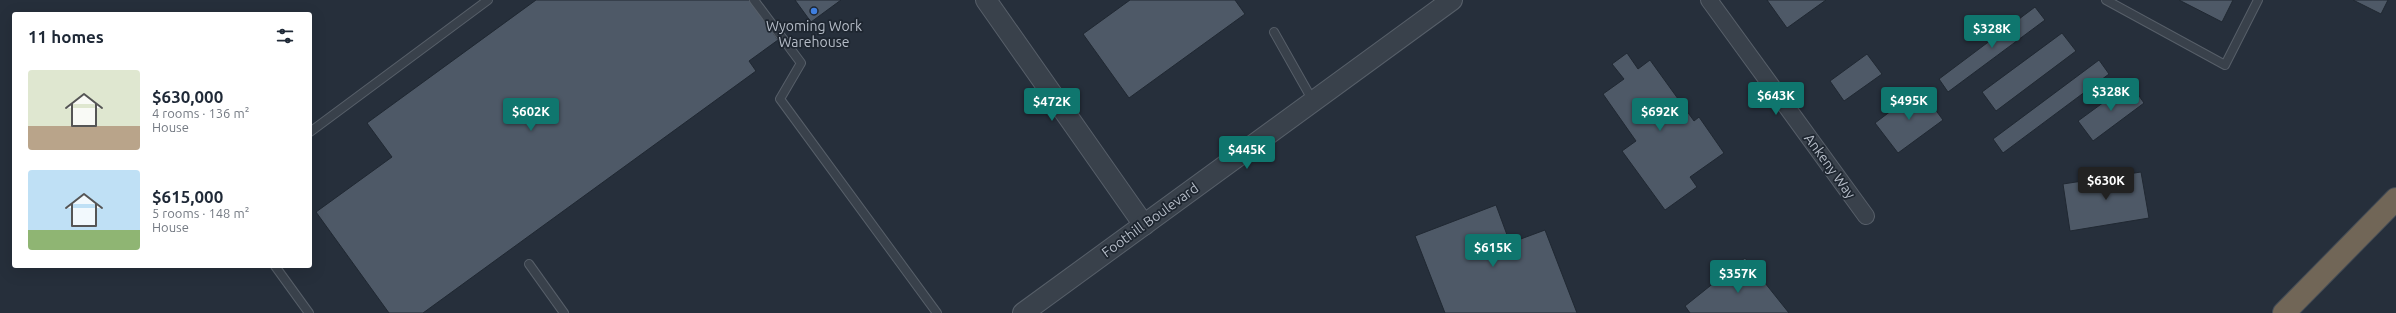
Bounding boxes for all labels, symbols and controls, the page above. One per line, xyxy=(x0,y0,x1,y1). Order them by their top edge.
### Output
marker: Wyoming Work Warehouse xyxy=(809,6,819,16)
pin: $328K xyxy=(1964,15,2020,49)
place label: Wyoming Work Warehouse xyxy=(766,18,862,50)
text: $328K xyxy=(1973,21,2011,35)
icon: filters xyxy=(274,25,296,47)
text: 11 homes xyxy=(28,27,104,46)
pin: $328K xyxy=(2083,78,2139,112)
pin: $643K xyxy=(1748,82,1804,116)
text: $328K xyxy=(2092,84,2130,98)
icon: home xyxy=(60,86,108,134)
text: $630,000 xyxy=(152,87,223,106)
pin: $495K xyxy=(1881,87,1937,121)
pin: $472K xyxy=(1024,88,1080,122)
text: $643K xyxy=(1757,88,1795,102)
text: $495K xyxy=(1890,93,1928,107)
text: $472K xyxy=(1033,94,1071,108)
pin: $602K xyxy=(503,98,559,132)
pin: $692K xyxy=(1632,98,1688,132)
text: $602K xyxy=(512,104,550,118)
text: $692K xyxy=(1641,104,1679,118)
text: 4 rooms · 136 m² xyxy=(152,106,249,120)
text: House xyxy=(152,120,189,134)
street label: Ankeny Way xyxy=(1801,131,1859,202)
pin: $445K xyxy=(1219,136,1275,170)
text: $445K xyxy=(1228,142,1266,156)
pin: $630K xyxy=(2078,167,2134,201)
text: $630K xyxy=(2087,173,2125,187)
street label: Foothill Boulevard xyxy=(1099,180,1201,260)
icon: home xyxy=(60,186,108,234)
text: $615,000 xyxy=(152,187,223,206)
text: 5 rooms · 148 m² xyxy=(152,206,249,220)
text: House xyxy=(152,220,189,234)
pin: $615K xyxy=(1465,234,1521,268)
text: $615K xyxy=(1474,240,1512,254)
pin: $357K xyxy=(1710,260,1766,294)
text: $357K xyxy=(1719,266,1757,280)

